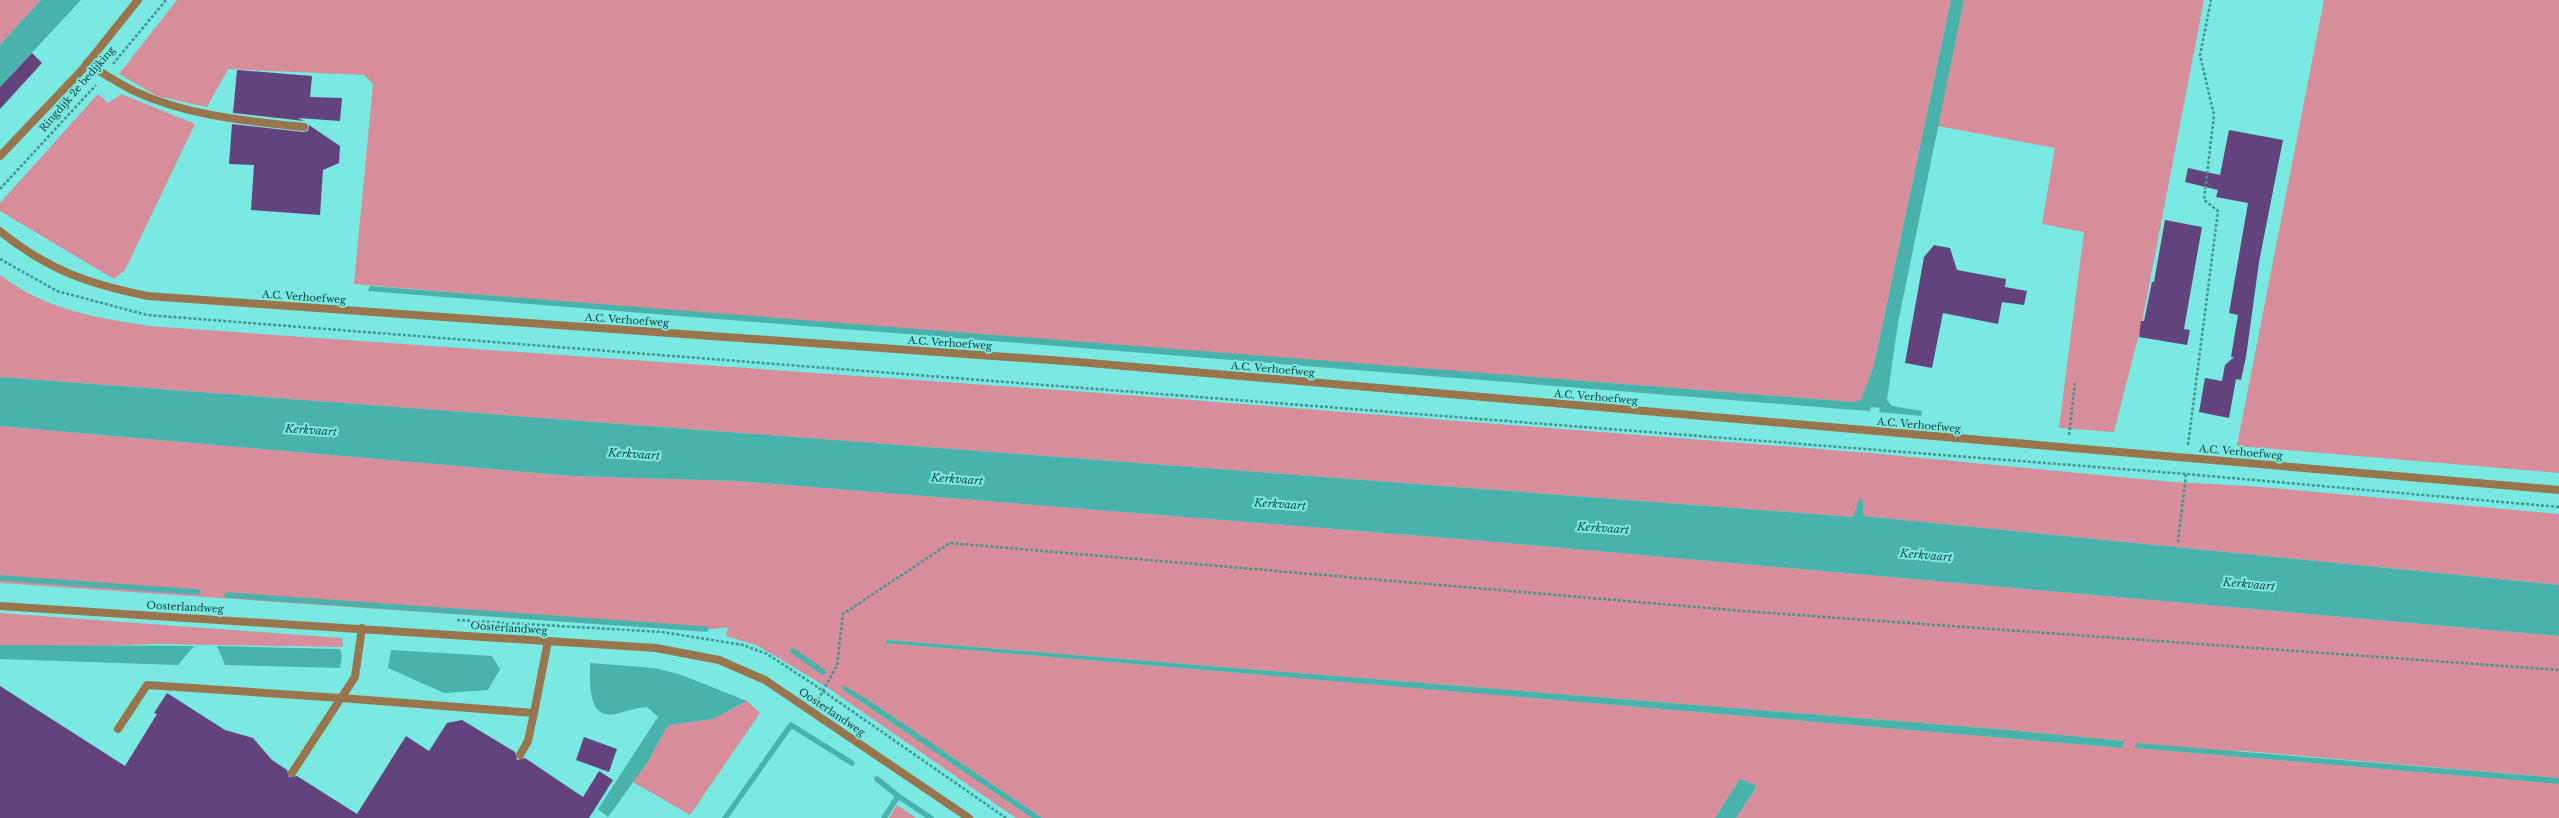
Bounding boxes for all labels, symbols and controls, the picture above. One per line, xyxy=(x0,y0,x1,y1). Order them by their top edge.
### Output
street label: Ringdijk 2e bedijking xyxy=(36,43,118,134)
street label: A.C. Verhoefweg xyxy=(261,288,347,306)
street label: A.C. Verhoefweg xyxy=(584,311,670,329)
street label: A.C. Verhoefweg xyxy=(907,334,993,352)
street label: A.C. Verhoefweg xyxy=(1230,359,1316,379)
street label: A.C. Verhoefweg xyxy=(1553,387,1639,407)
street label: A.C. Verhoefweg xyxy=(1876,415,1962,435)
water label: Kerkvaart xyxy=(283,421,338,439)
street label: A.C. Verhoefweg xyxy=(2198,442,2284,462)
water label: Kerkvaart xyxy=(606,445,661,463)
water label: Kerkvaart xyxy=(929,470,984,488)
water label: Kerkvaart xyxy=(1252,495,1307,513)
water label: Kerkvaart xyxy=(1575,519,1630,537)
water label: Kerkvaart xyxy=(1898,546,1953,564)
water label: Kerkvaart xyxy=(2221,575,2276,593)
street label: Oosterlandweg xyxy=(146,598,225,616)
street label: Oosterlandweg xyxy=(470,619,549,637)
street label: Oosterlandweg xyxy=(796,685,868,740)

